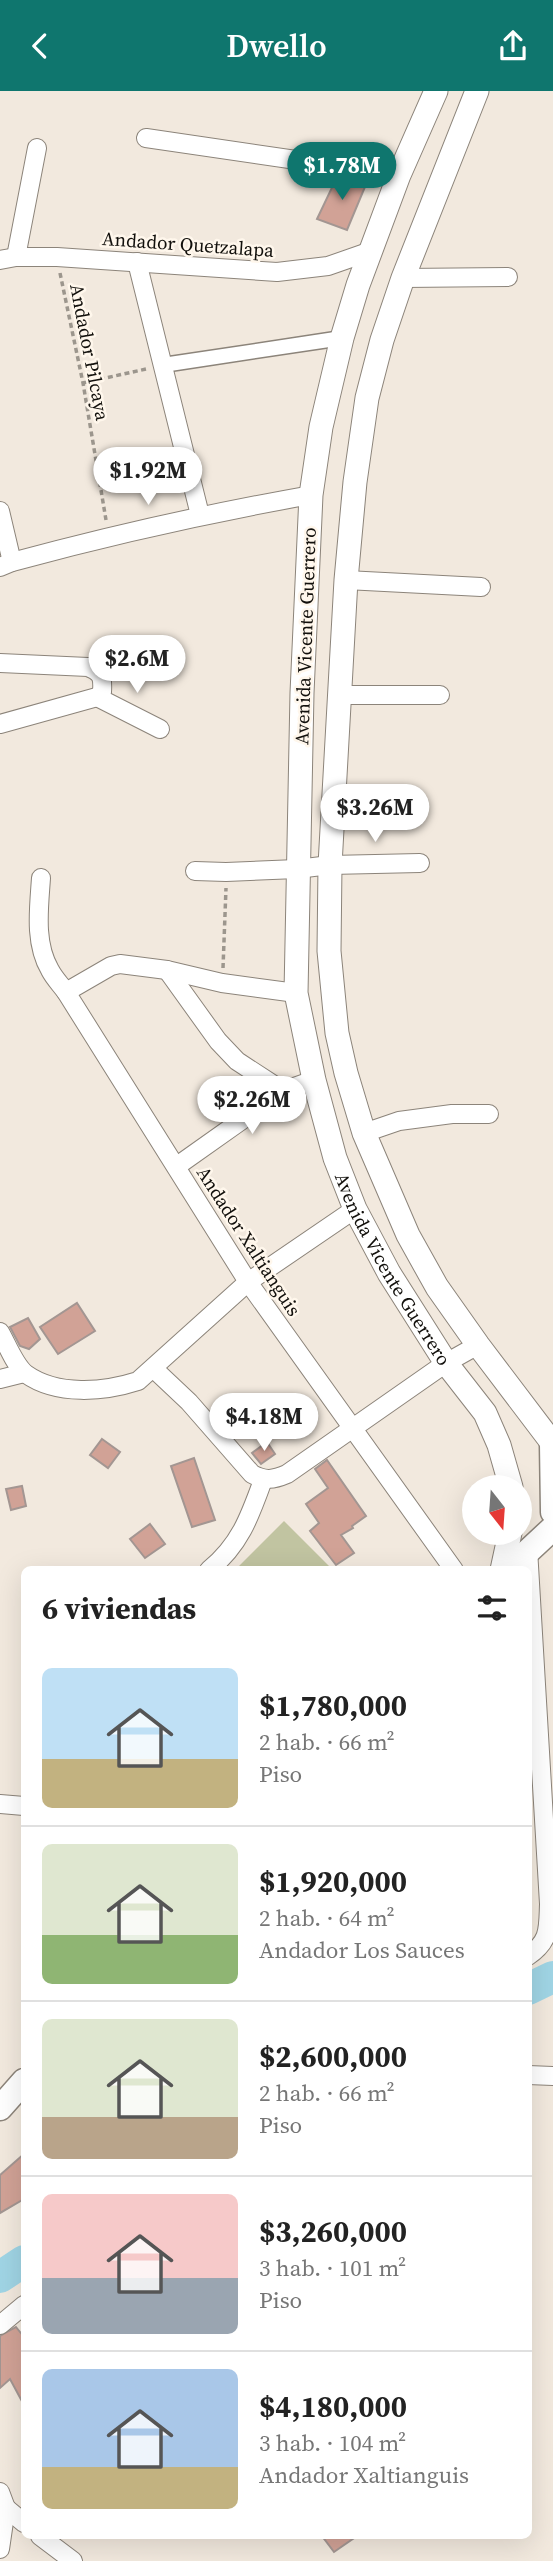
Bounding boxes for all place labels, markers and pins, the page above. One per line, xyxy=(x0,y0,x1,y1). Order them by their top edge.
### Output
pin: $1.78M xyxy=(285,143,399,202)
pin: $1.92M xyxy=(91,447,205,507)
pin: $2.6M xyxy=(88,635,186,695)
pin: $3.26M xyxy=(318,785,432,844)
pin: $2.26M xyxy=(195,1077,309,1136)
pin: $4.18M xyxy=(207,1393,321,1453)

